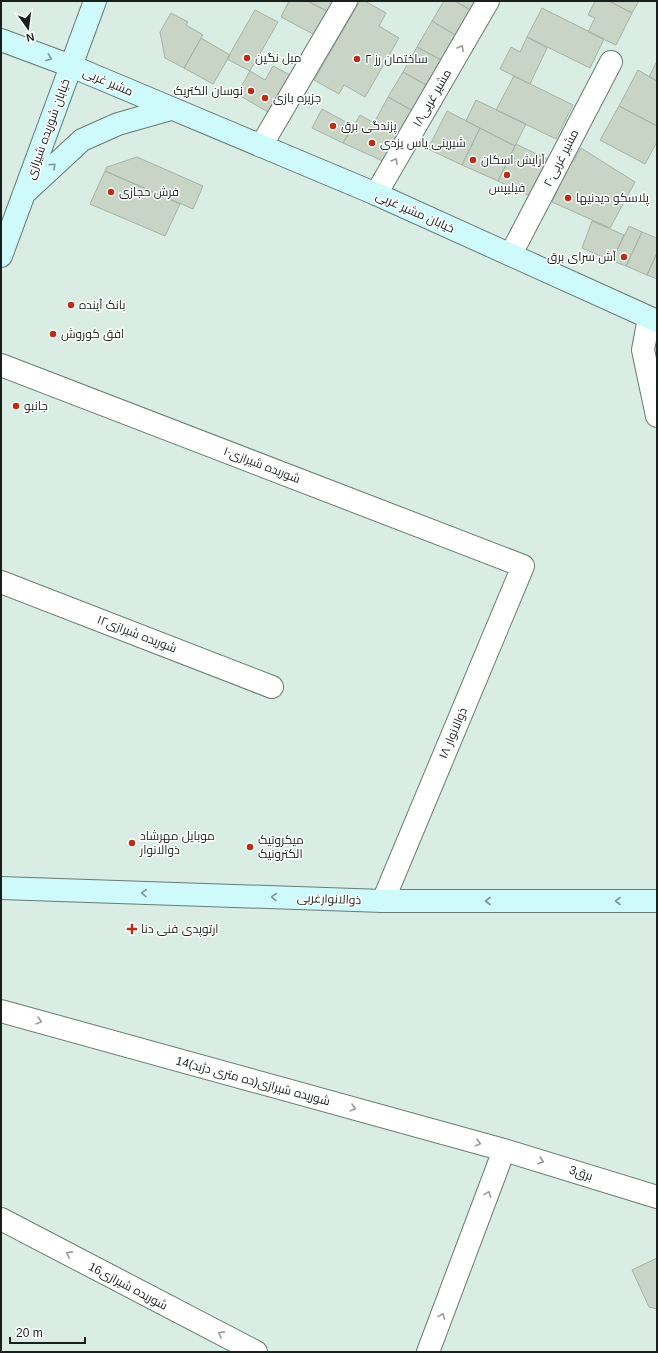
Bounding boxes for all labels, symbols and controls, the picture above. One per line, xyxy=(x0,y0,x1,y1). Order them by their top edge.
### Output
north arrow xyxy=(8,8,48,48)
text: N xyxy=(25,31,36,44)
one-way arrow xyxy=(456,45,463,52)
place label: مبل نگین xyxy=(255,51,302,65)
place label: ساختمان رز ۲ xyxy=(365,52,428,66)
marker: مبل نگین xyxy=(242,53,252,63)
one-way arrow xyxy=(46,54,53,62)
marker: ساختمان رز ۲ xyxy=(352,54,362,64)
street label: مشیر غربی xyxy=(81,65,135,99)
street label: مشیر غربی۱۸ xyxy=(410,67,454,129)
street label: خیابان شوریده شیرازی xyxy=(23,77,73,181)
place label: نوسان الکتریک xyxy=(174,84,243,98)
marker: نوسان الکتریک xyxy=(246,86,256,96)
place label: جزیره بازی xyxy=(273,91,321,105)
marker: جزیره بازی xyxy=(260,93,270,103)
place label: پزندگی برق xyxy=(341,119,397,135)
marker: پزندگی برق xyxy=(328,121,338,131)
street label: مشیر غربی۲۰ xyxy=(541,127,581,189)
place label: شیرینی یاس یزدی xyxy=(380,136,466,150)
marker: شیرینی یاس یزدی xyxy=(367,138,377,148)
place label: آرایش اسکان xyxy=(481,153,545,167)
marker: آرایش اسکان xyxy=(468,155,478,165)
one-way arrow xyxy=(391,158,398,165)
one-way arrow xyxy=(49,164,56,171)
marker: فیلیپس xyxy=(502,170,512,180)
place label: فیلیپس xyxy=(489,181,525,196)
place label: فرش حجازی xyxy=(119,185,179,199)
marker: فرش حجازی xyxy=(106,187,116,197)
street label: خیابان مشیر غربی xyxy=(373,188,457,236)
place label: پلاسکو دیدنیها xyxy=(576,191,650,207)
marker: پلاسکو دیدنیها xyxy=(563,193,573,203)
place label: آش سرای برق xyxy=(547,250,617,264)
marker: آش سرای برق xyxy=(619,252,629,262)
place label: بانک آینده xyxy=(79,298,125,312)
marker: بانک آینده xyxy=(66,300,76,310)
place label: افق کوروش xyxy=(61,327,124,341)
marker: افق کوروش xyxy=(48,329,58,339)
place label: جانبو xyxy=(24,399,48,413)
marker: جانبو xyxy=(11,401,21,411)
street label: ۱۰شوریده شیرازی xyxy=(222,444,302,486)
street label: شوریده شیرازی۱۲ xyxy=(95,612,179,656)
street label: ذوالانوار ۱۸ xyxy=(436,705,470,761)
place label: موبایل مهرشاد ذوالانوار xyxy=(139,829,215,857)
place label: میکروتیک الکترونیک xyxy=(258,833,304,861)
marker: موبایل مهرشاد ذوالانوار xyxy=(127,838,137,848)
marker: میکروتیک الکترونیک xyxy=(245,842,255,852)
one-way arrow xyxy=(141,889,147,897)
street label: ذوالانوارغربی xyxy=(297,891,362,907)
one-way arrow xyxy=(271,893,277,902)
one-way arrow xyxy=(485,897,491,905)
one-way arrow xyxy=(615,897,621,905)
place label: ارتوپدی فنی دنا xyxy=(141,922,219,938)
marker: ارتوپدی فنی دنا xyxy=(126,923,138,935)
one-way arrow xyxy=(35,1017,42,1025)
street label: 14شوریده شیرازی(ده متری دژبد) xyxy=(174,1054,332,1108)
one-way arrow xyxy=(349,1103,356,1112)
one-way arrow xyxy=(474,1138,481,1147)
one-way arrow xyxy=(538,1156,545,1165)
street label: 3برق xyxy=(568,1163,594,1183)
one-way arrow xyxy=(483,1190,491,1197)
one-way arrow xyxy=(66,1252,73,1259)
street label: شوریده شیرازی16 xyxy=(86,1259,170,1313)
one-way arrow xyxy=(437,1312,445,1319)
scale bar xyxy=(10,1319,85,1345)
text: 20 m xyxy=(16,1326,43,1340)
one-way arrow xyxy=(218,1331,226,1339)

